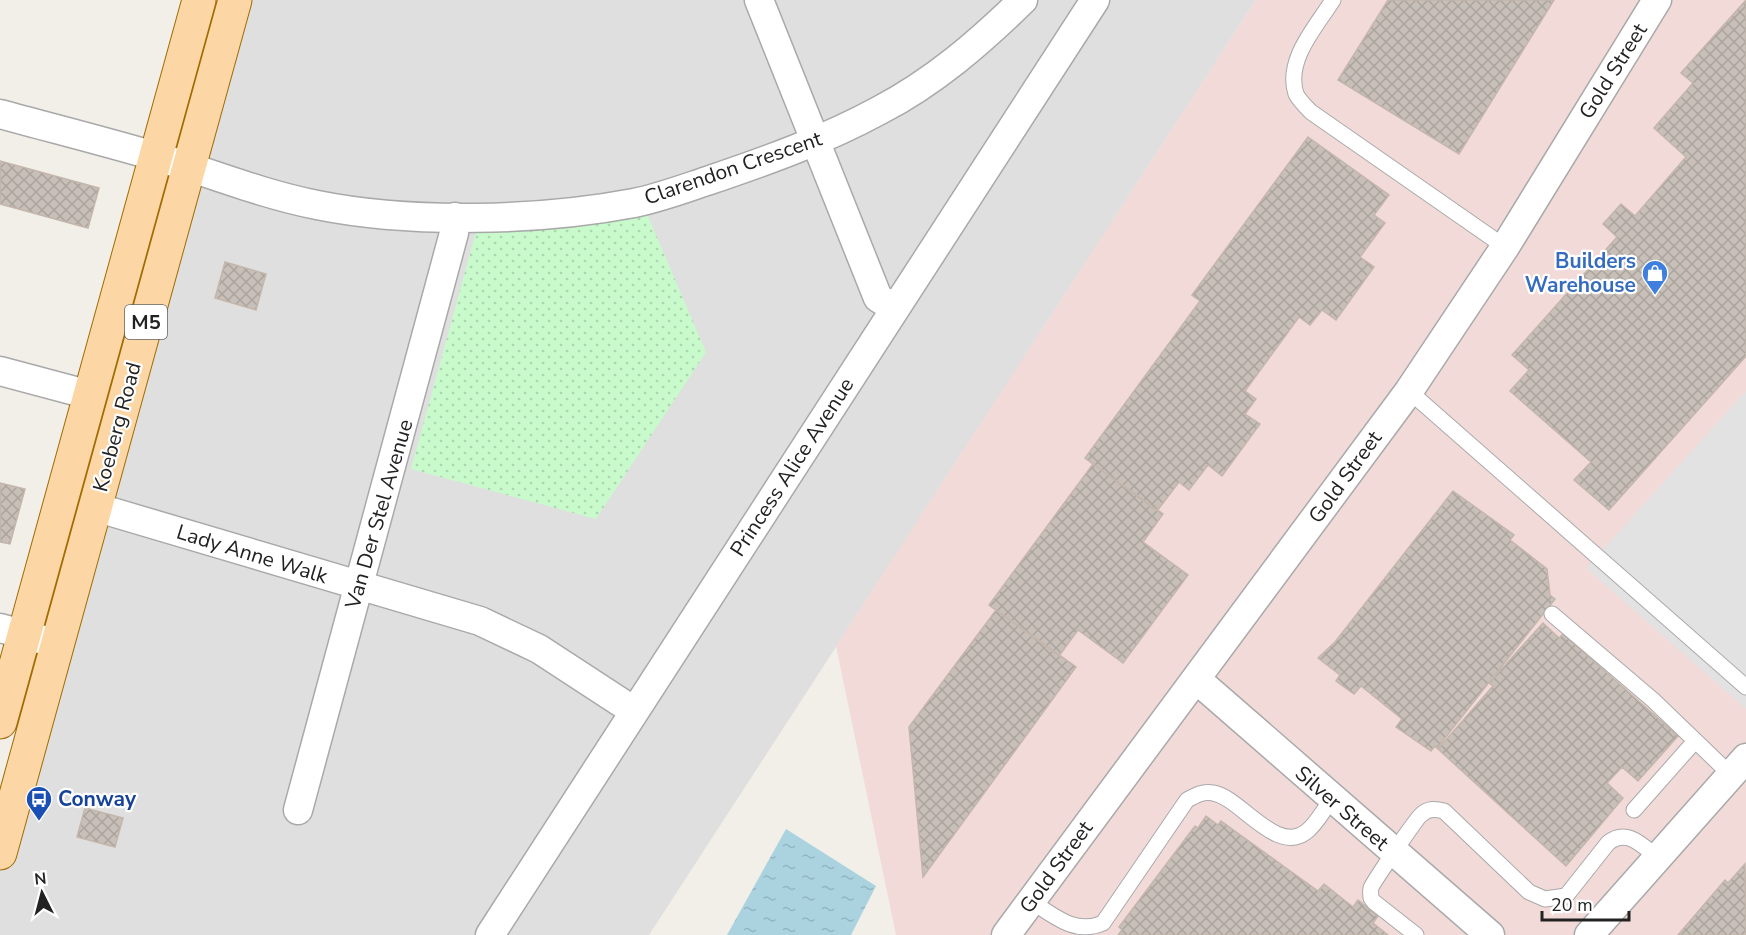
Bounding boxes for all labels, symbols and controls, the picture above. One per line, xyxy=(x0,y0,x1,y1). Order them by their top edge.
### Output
street label: Gold Street xyxy=(1573,17,1654,124)
street label: Clarendon Crescent xyxy=(641,124,826,212)
place label: Builders Warehouse xyxy=(1525,247,1636,299)
shop icon: Builders Warehouse xyxy=(1640,258,1670,296)
road number: M5 xyxy=(125,305,167,339)
street label: Koeberg Road xyxy=(86,359,148,495)
street label: Princess Alice Avenue xyxy=(724,372,860,562)
street label: Van Der Stel Avenue xyxy=(338,416,419,613)
street label: Gold Street xyxy=(1302,425,1388,529)
street label: Lady Anne Walk xyxy=(173,518,331,590)
street label: Silver Street xyxy=(1289,759,1395,857)
bus stop icon: Conway xyxy=(24,784,54,822)
place label: Conway xyxy=(58,785,137,813)
street label: Gold Street xyxy=(1013,815,1099,919)
north arrow xyxy=(12,863,72,923)
text: N xyxy=(33,868,48,891)
scale bar xyxy=(1542,884,1629,922)
text: 20 m xyxy=(1551,893,1593,917)

